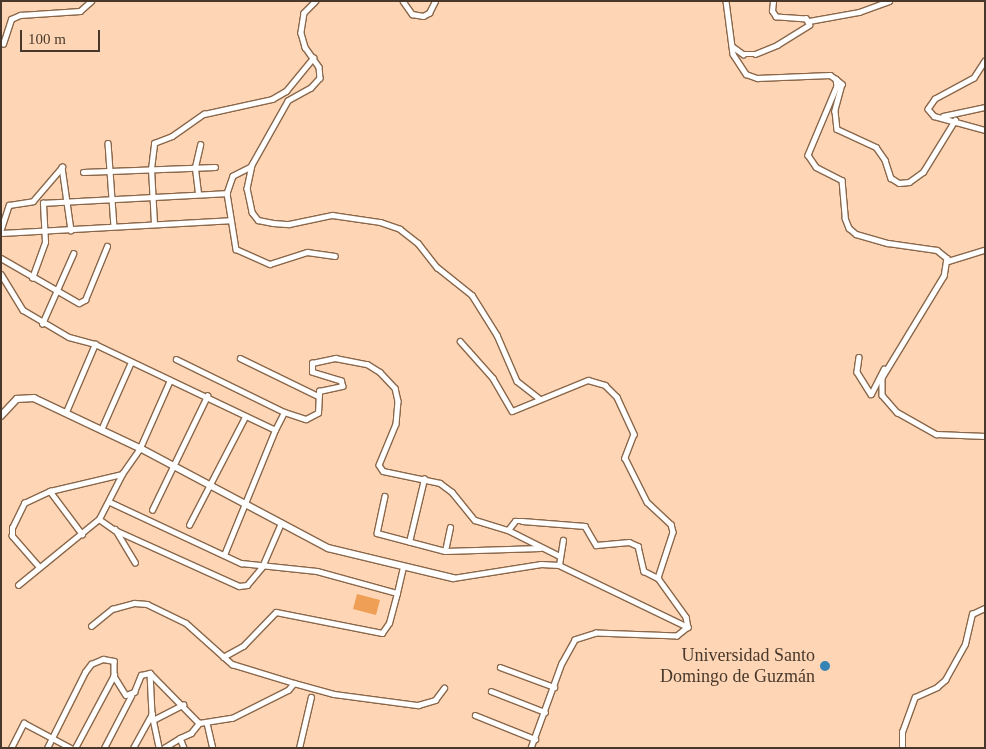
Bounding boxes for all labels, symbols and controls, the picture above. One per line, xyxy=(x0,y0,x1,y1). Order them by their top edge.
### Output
scale bar xyxy=(22,20,102,52)
text: 100 m xyxy=(28,31,66,47)
place label: Universidad Santo Domingo de Guzmán xyxy=(660,645,815,688)
marker: Universidad Santo Domingo de Guzmán xyxy=(819,660,831,672)

